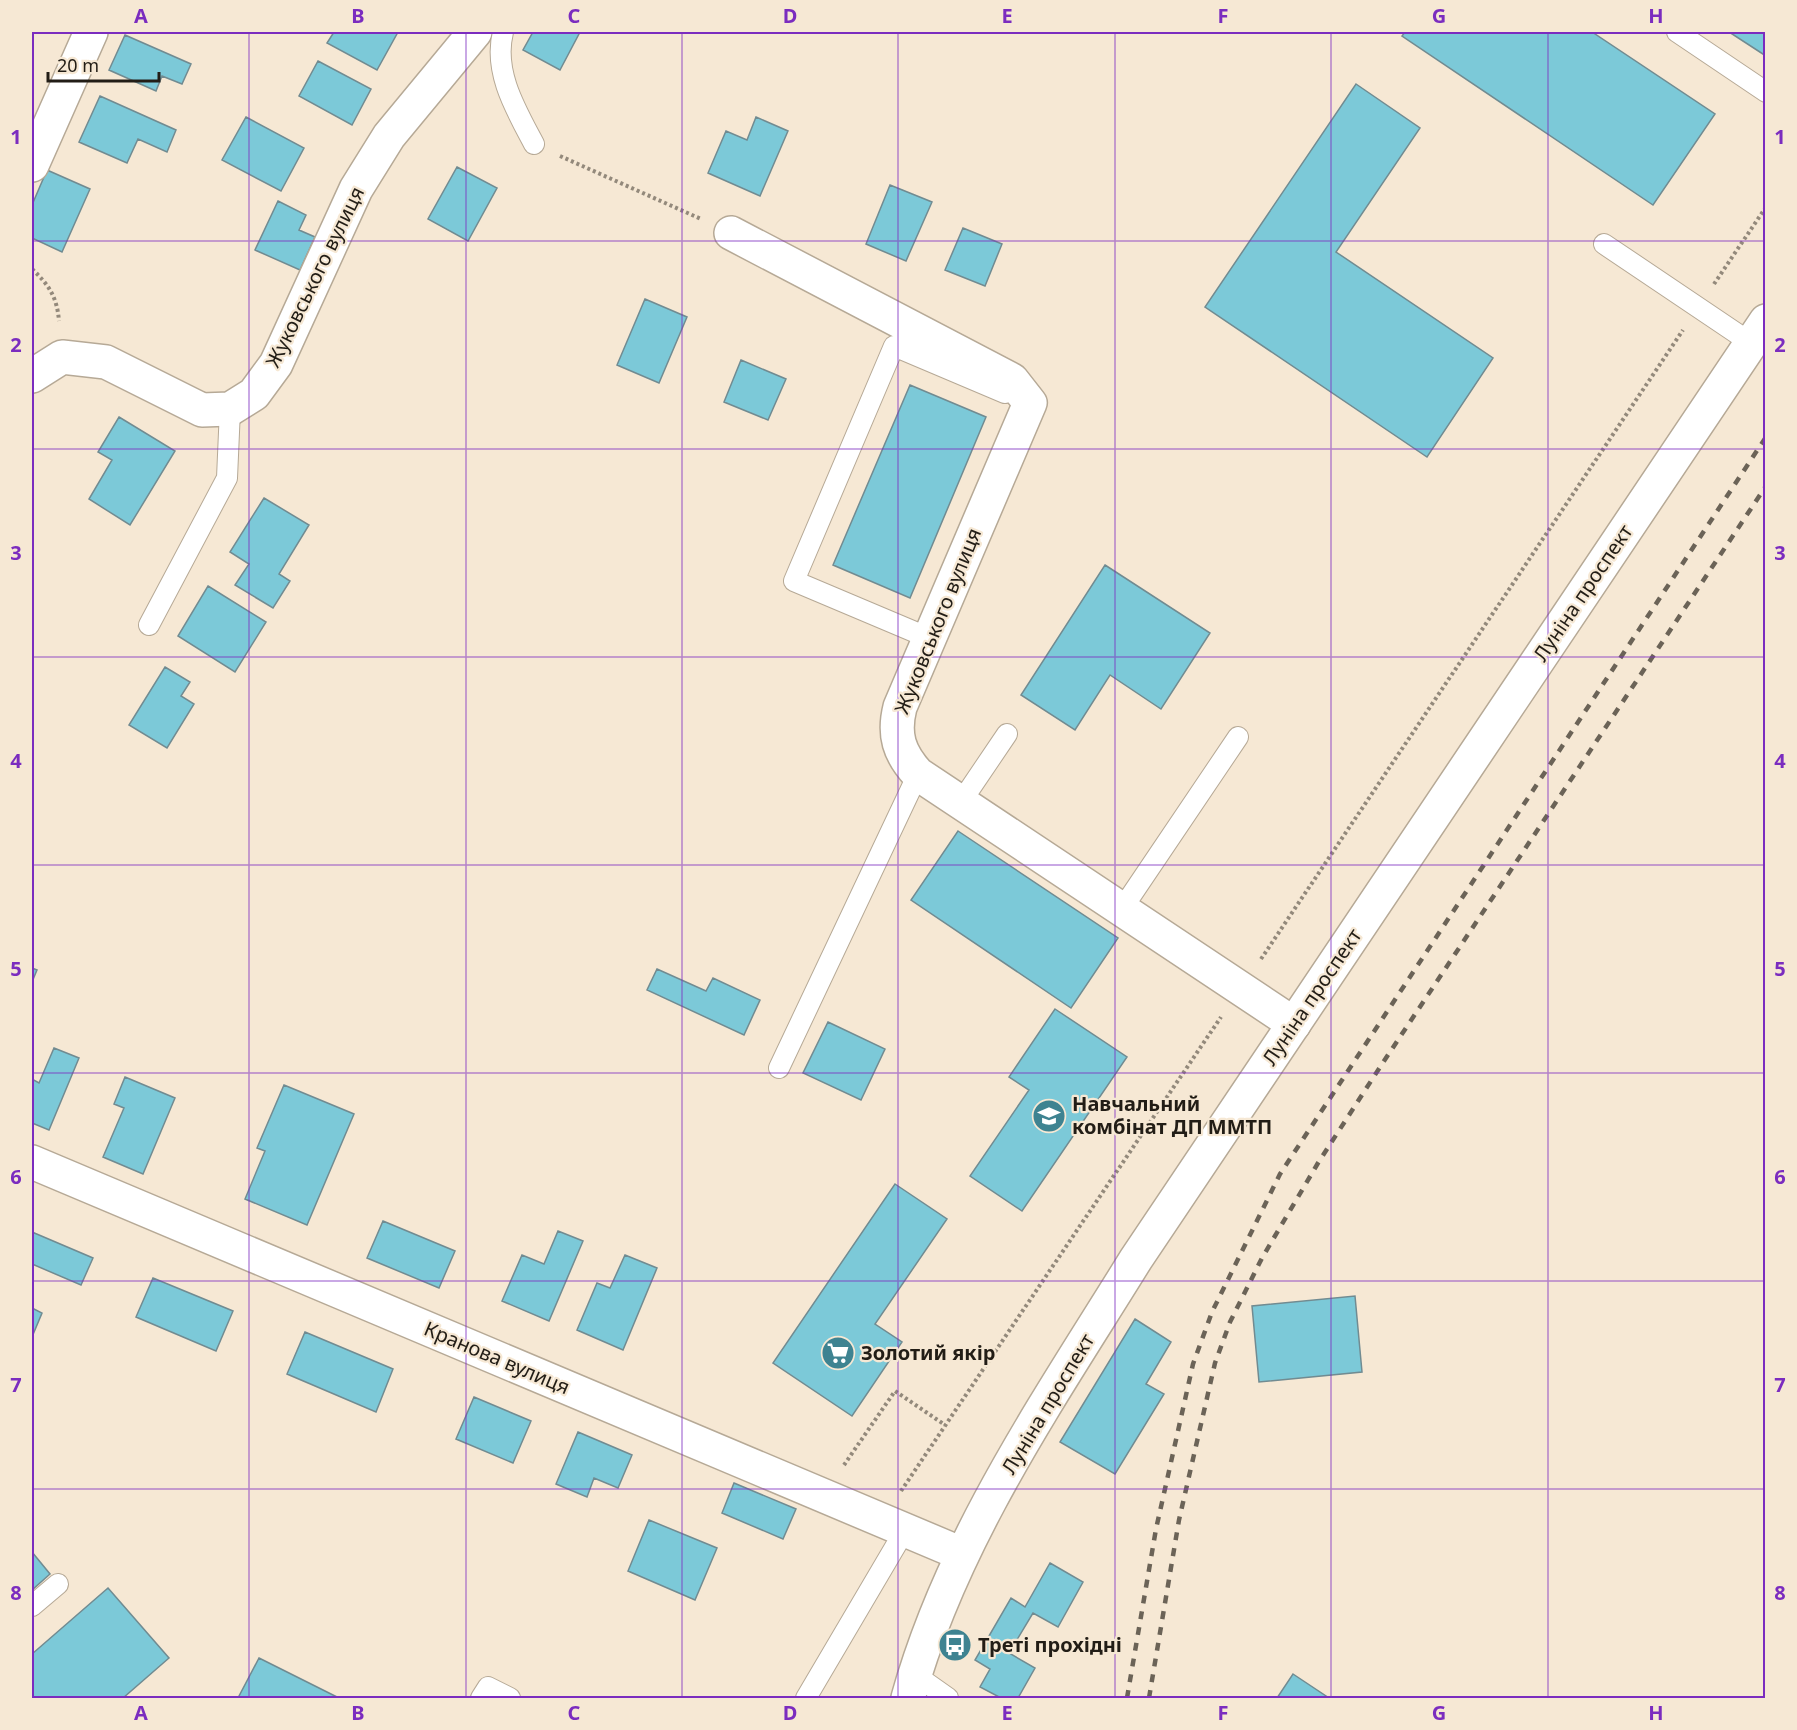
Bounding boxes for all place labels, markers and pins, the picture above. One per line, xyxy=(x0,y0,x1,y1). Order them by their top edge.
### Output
place label: Навчальний комбінат ДП ММТП xyxy=(1072,1090,1272,1140)
school or university icon: Навчальний комбінат ДП ММТП xyxy=(1031,1098,1067,1134)
supermarket icon: Золотий якір xyxy=(820,1335,856,1371)
place label: Золотий якір xyxy=(861,1339,996,1366)
bus stop icon: Треті прохідні xyxy=(937,1627,973,1663)
place label: Треті прохідні xyxy=(978,1631,1122,1658)

